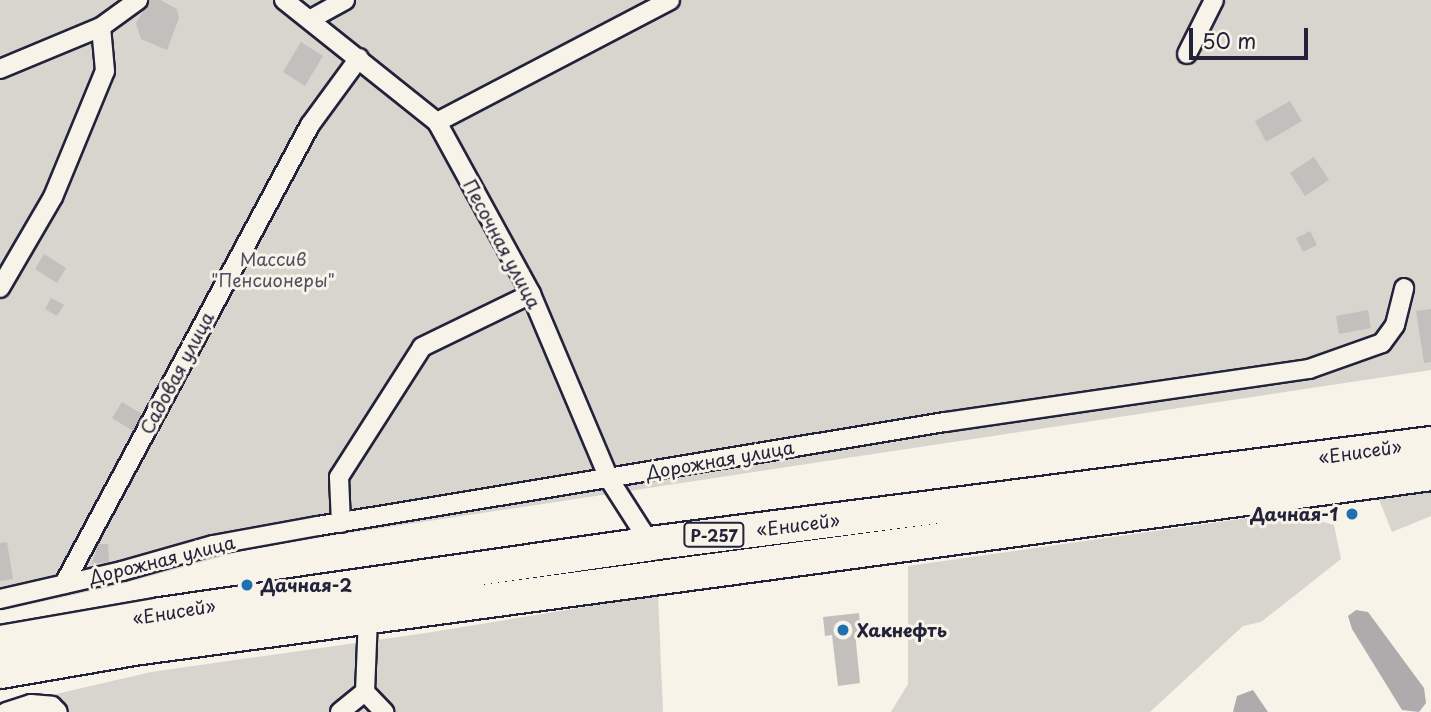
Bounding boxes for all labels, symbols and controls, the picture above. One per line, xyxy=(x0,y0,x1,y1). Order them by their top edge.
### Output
scale bar xyxy=(1193,14,1312,58)
text: 50 m xyxy=(1202,24,1256,56)
street label: Песочная улица xyxy=(459,175,545,313)
park label: Массив "Пенсионеры" xyxy=(211,249,335,292)
street label: Садовая улица xyxy=(136,308,218,438)
street label: «Енисей» xyxy=(1317,435,1403,469)
street label: Дорожная улица xyxy=(644,436,796,484)
place label: Дачная-1 xyxy=(1251,503,1338,525)
marker: Дачная-1 xyxy=(1344,506,1360,522)
street label: «Енисей» xyxy=(755,509,841,541)
road number: Р-257 xyxy=(682,522,746,548)
street label: Дорожная улица xyxy=(86,531,238,589)
place label: Дачная-2 xyxy=(261,574,352,596)
marker: Дачная-2 xyxy=(239,577,255,593)
street label: «Енисей» xyxy=(131,595,217,629)
place label: Хакнефть xyxy=(857,619,947,641)
marker: Хакнефть xyxy=(835,622,851,638)

